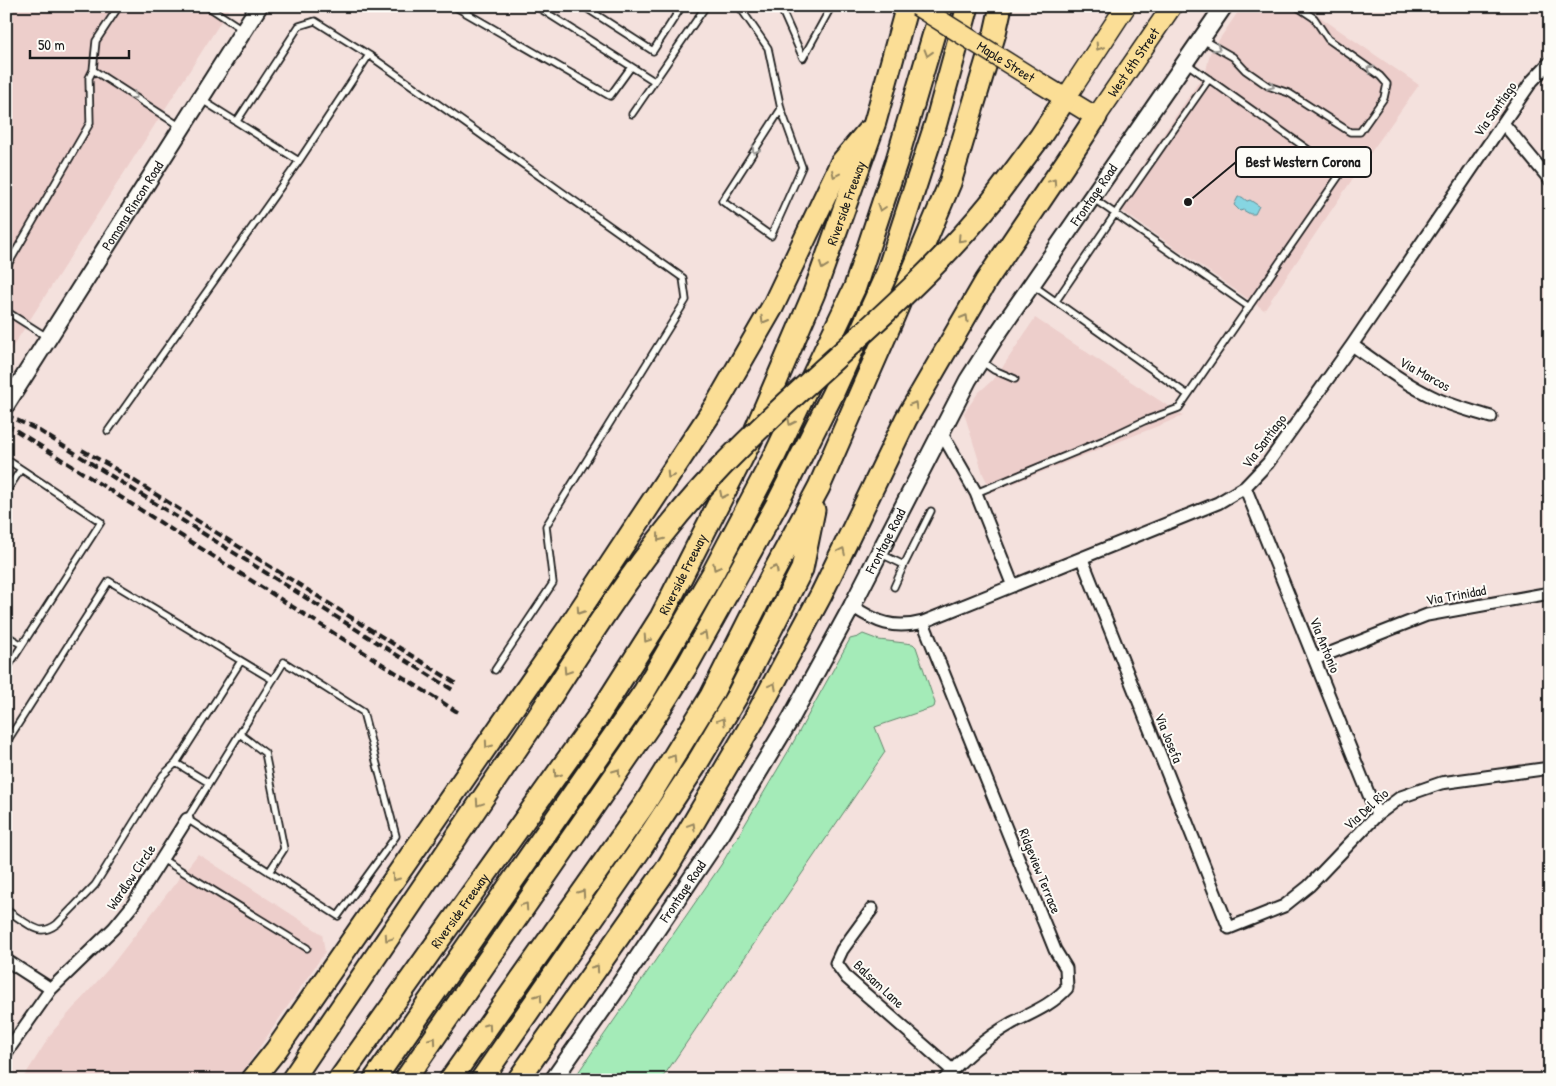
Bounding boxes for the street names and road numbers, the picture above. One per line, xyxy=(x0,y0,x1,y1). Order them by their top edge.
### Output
street label: West 6th Street xyxy=(1103,23,1164,100)
street label: Maple Street xyxy=(974,36,1039,87)
street label: Via Santiago xyxy=(1469,77,1522,141)
street label: Pomona Rincon Road xyxy=(97,157,168,254)
street label: Riverside Freeway xyxy=(822,158,870,248)
street label: Frontage Road xyxy=(1065,159,1122,230)
street label: Via Marcos xyxy=(1396,352,1454,395)
street label: Via Santiago xyxy=(1237,409,1291,472)
street label: Frontage Road xyxy=(860,504,910,578)
street label: Riverside Freeway xyxy=(654,530,712,618)
street label: Via Trinidad xyxy=(1424,580,1488,609)
street label: Via Antonio xyxy=(1306,614,1345,676)
street label: Via Josefa xyxy=(1151,710,1188,766)
street label: Via Del Rio xyxy=(1339,783,1392,834)
street label: Ridgeview Terrace xyxy=(1014,825,1066,917)
street label: Wardlow Circle xyxy=(102,840,160,913)
street label: Frontage Road xyxy=(654,856,710,927)
street label: Riverside Freeway xyxy=(426,869,494,952)
street label: Balsam Lane xyxy=(850,955,909,1012)

